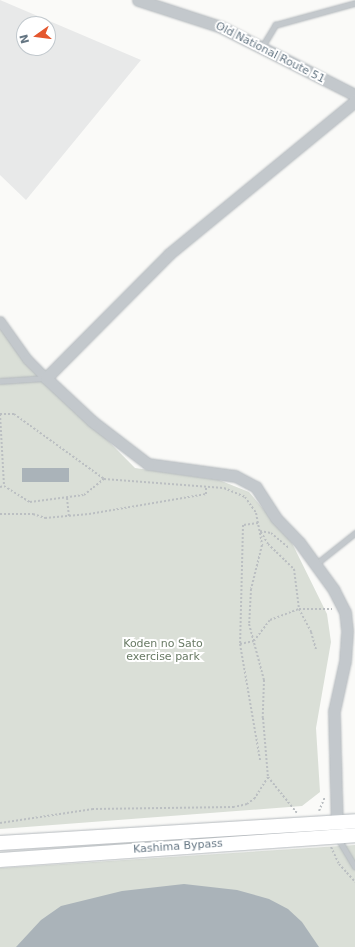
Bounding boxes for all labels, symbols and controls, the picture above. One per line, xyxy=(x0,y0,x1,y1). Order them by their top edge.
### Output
north arrow xyxy=(16,16,56,56)
street label: Old National Route 51 xyxy=(213,20,327,86)
text: N xyxy=(17,33,32,45)
park label: Koden no Sato exercise park xyxy=(123,638,203,664)
street label: Kashima Bypass xyxy=(133,837,223,857)

